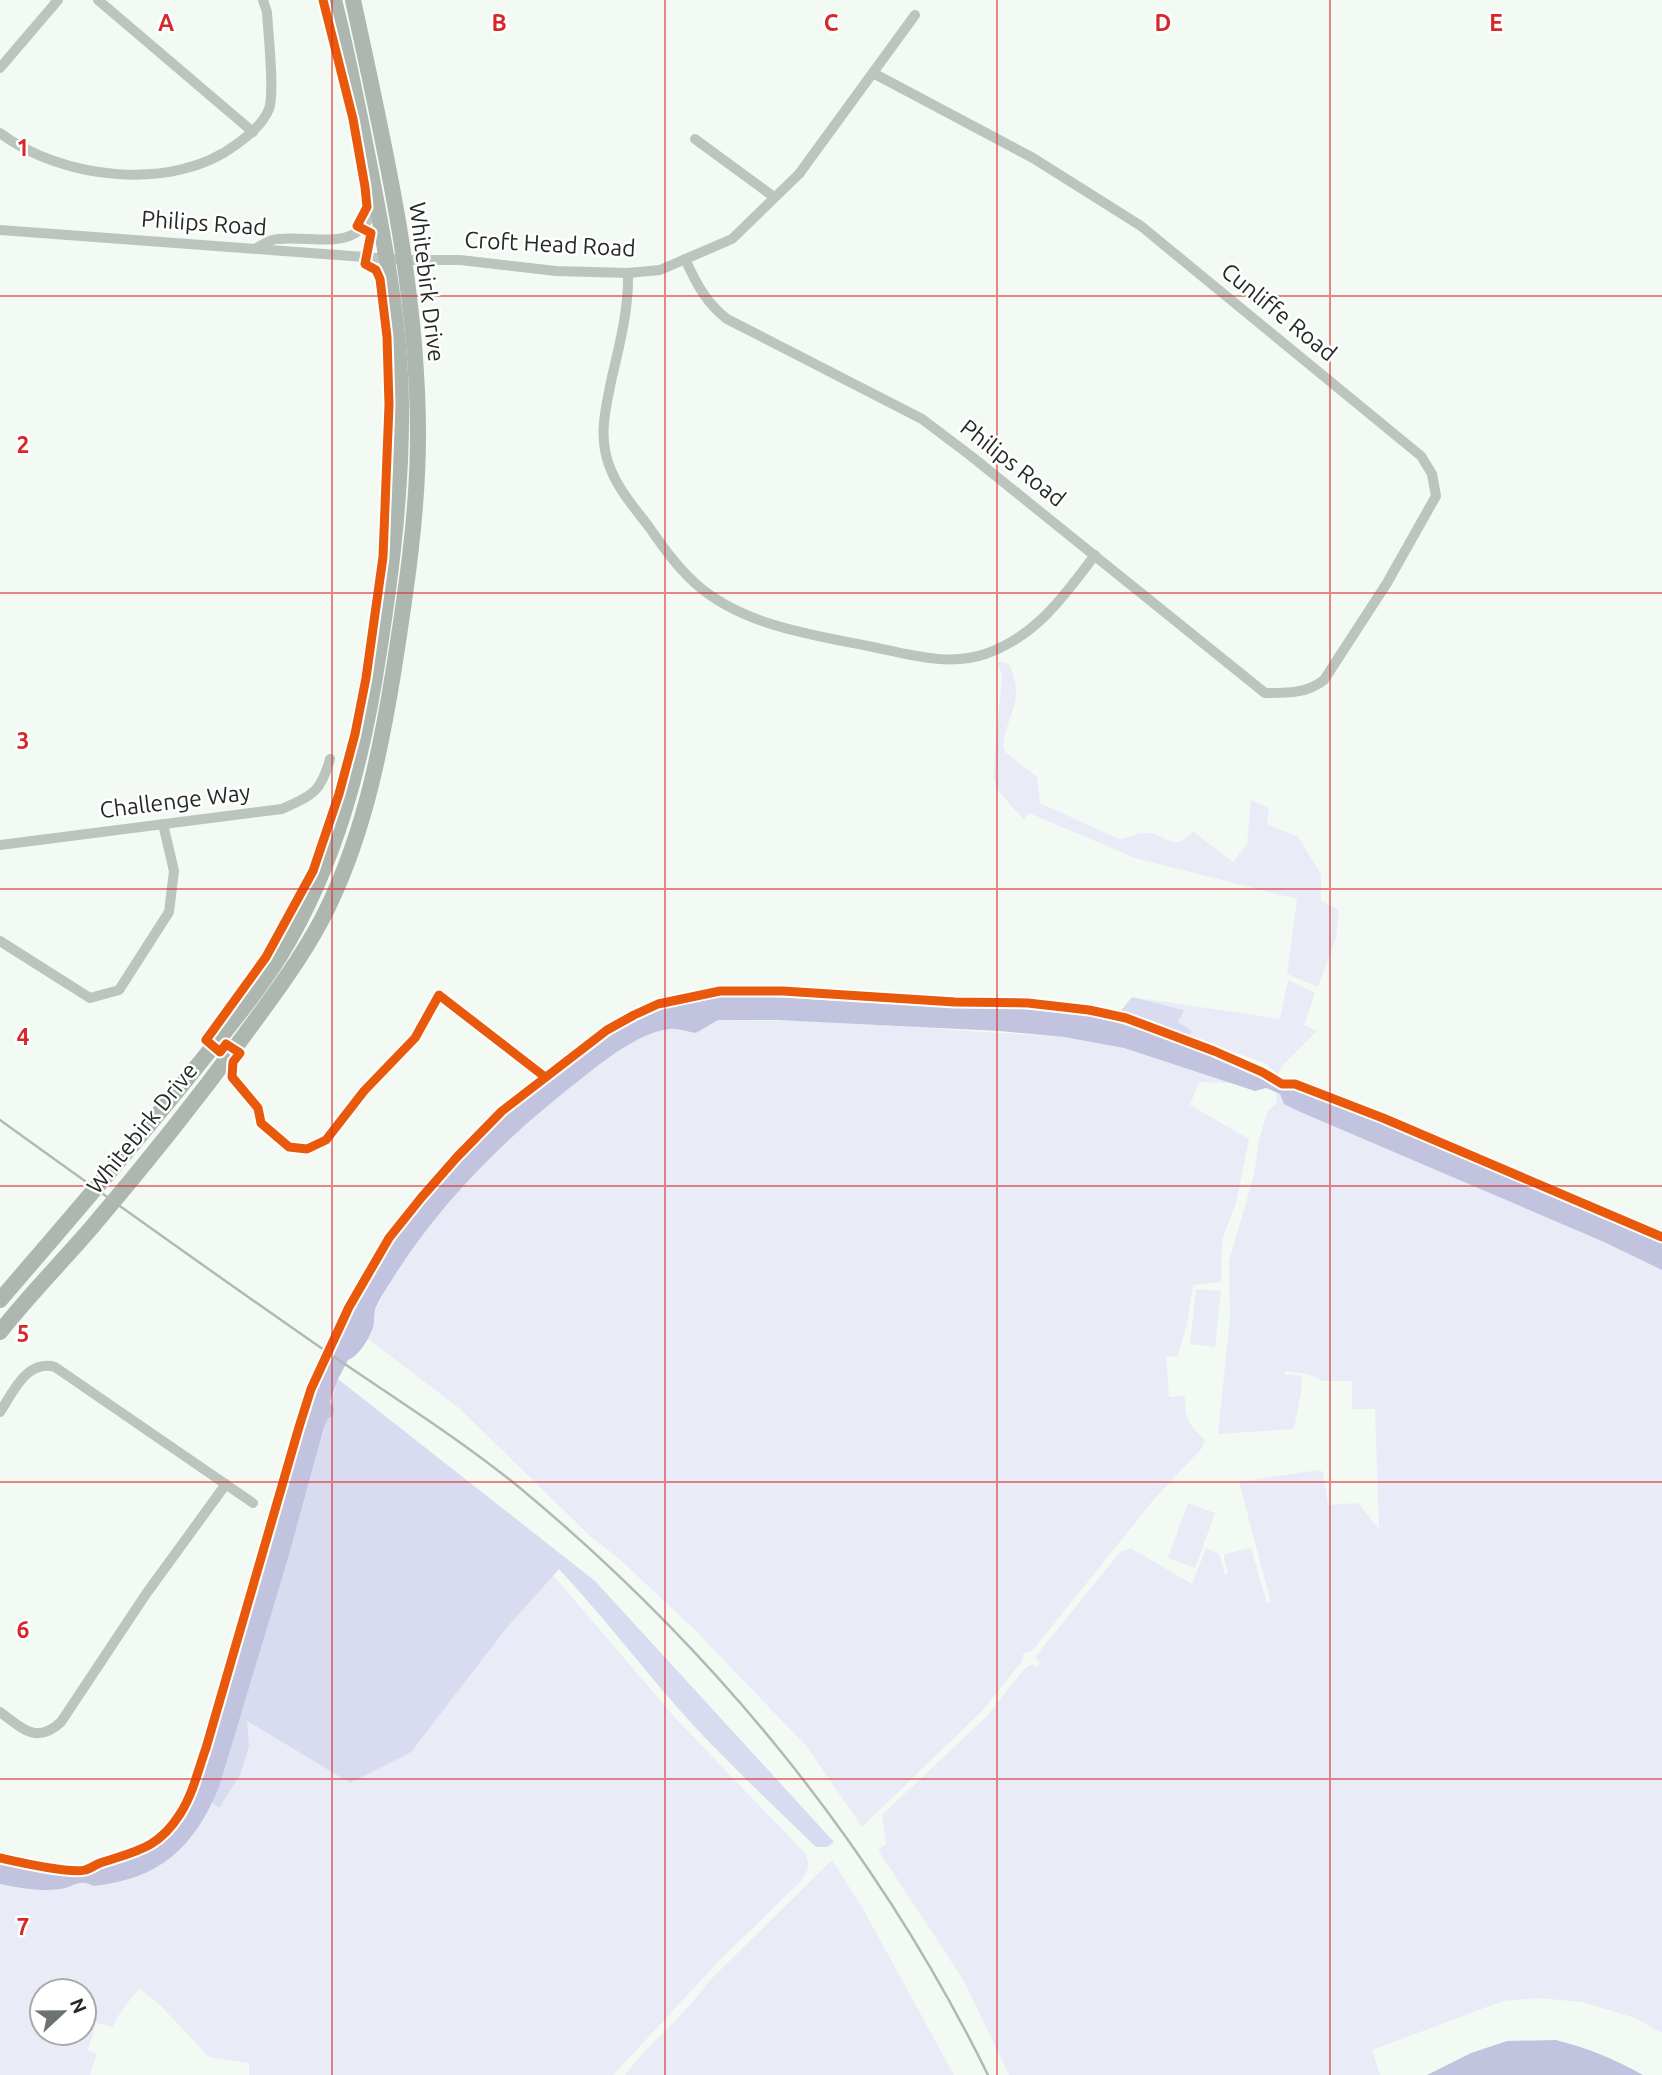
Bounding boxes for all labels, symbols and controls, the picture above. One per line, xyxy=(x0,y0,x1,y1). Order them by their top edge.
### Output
text: A xyxy=(158,10,174,35)
text: B xyxy=(491,10,507,35)
text: C xyxy=(824,10,839,35)
text: D xyxy=(1155,10,1171,35)
text: E xyxy=(1489,10,1503,35)
text: 1 xyxy=(17,135,29,160)
street label: Whitebirk Drive xyxy=(405,201,450,363)
street label: Philips Road xyxy=(140,206,268,239)
street label: Croft Head Road xyxy=(464,227,636,260)
street label: Cunliffe Road xyxy=(1217,258,1342,365)
street label: Philips Road xyxy=(956,414,1071,511)
text: 2 xyxy=(17,432,29,457)
text: 3 xyxy=(17,728,29,753)
street label: Challenge Way xyxy=(98,779,252,822)
text: 4 xyxy=(17,1024,30,1049)
street label: Whitebirk Drive xyxy=(81,1057,202,1198)
text: 5 xyxy=(17,1321,29,1346)
text: 6 xyxy=(17,1617,30,1642)
text: 7 xyxy=(17,1914,29,1939)
north arrow xyxy=(28,1977,98,2047)
text: N xyxy=(66,1995,92,2016)

